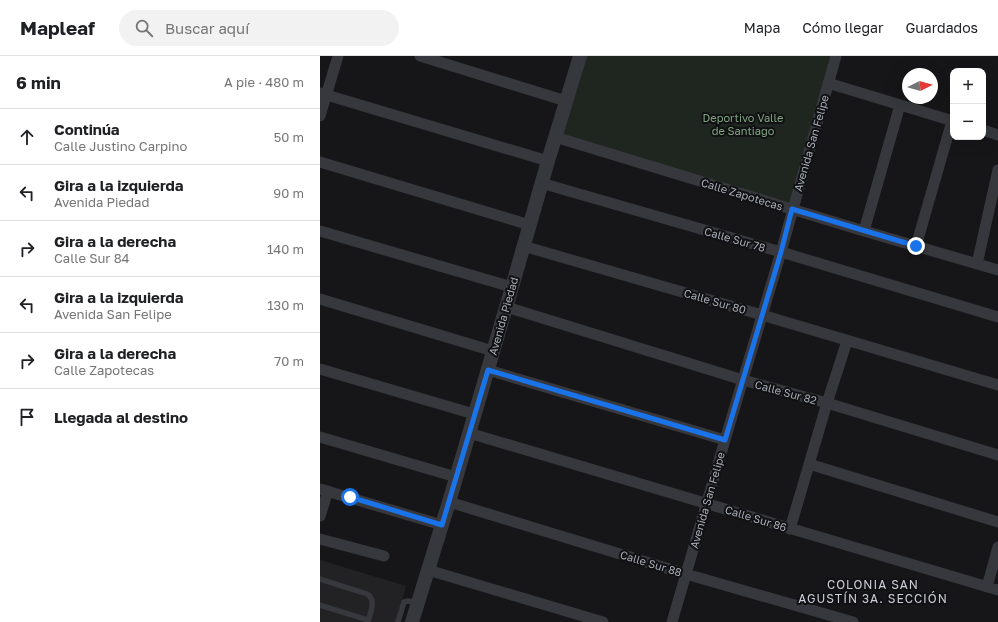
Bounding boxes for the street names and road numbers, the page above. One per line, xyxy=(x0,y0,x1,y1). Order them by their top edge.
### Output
street label: Avenida San Felipe xyxy=(791,93,831,193)
street label: Calle Zapotecas xyxy=(700,175,785,213)
street label: Calle Sur 78 xyxy=(703,224,767,254)
street label: Avenida Piedad xyxy=(486,275,520,357)
street label: Calle Sur 80 xyxy=(682,286,748,316)
street label: Calle Sur 82 xyxy=(754,377,818,407)
street label: Avenida San Felipe xyxy=(687,450,727,550)
street label: Calle Sur 86 xyxy=(724,502,789,534)
street label: Calle Sur 88 xyxy=(619,547,684,579)

